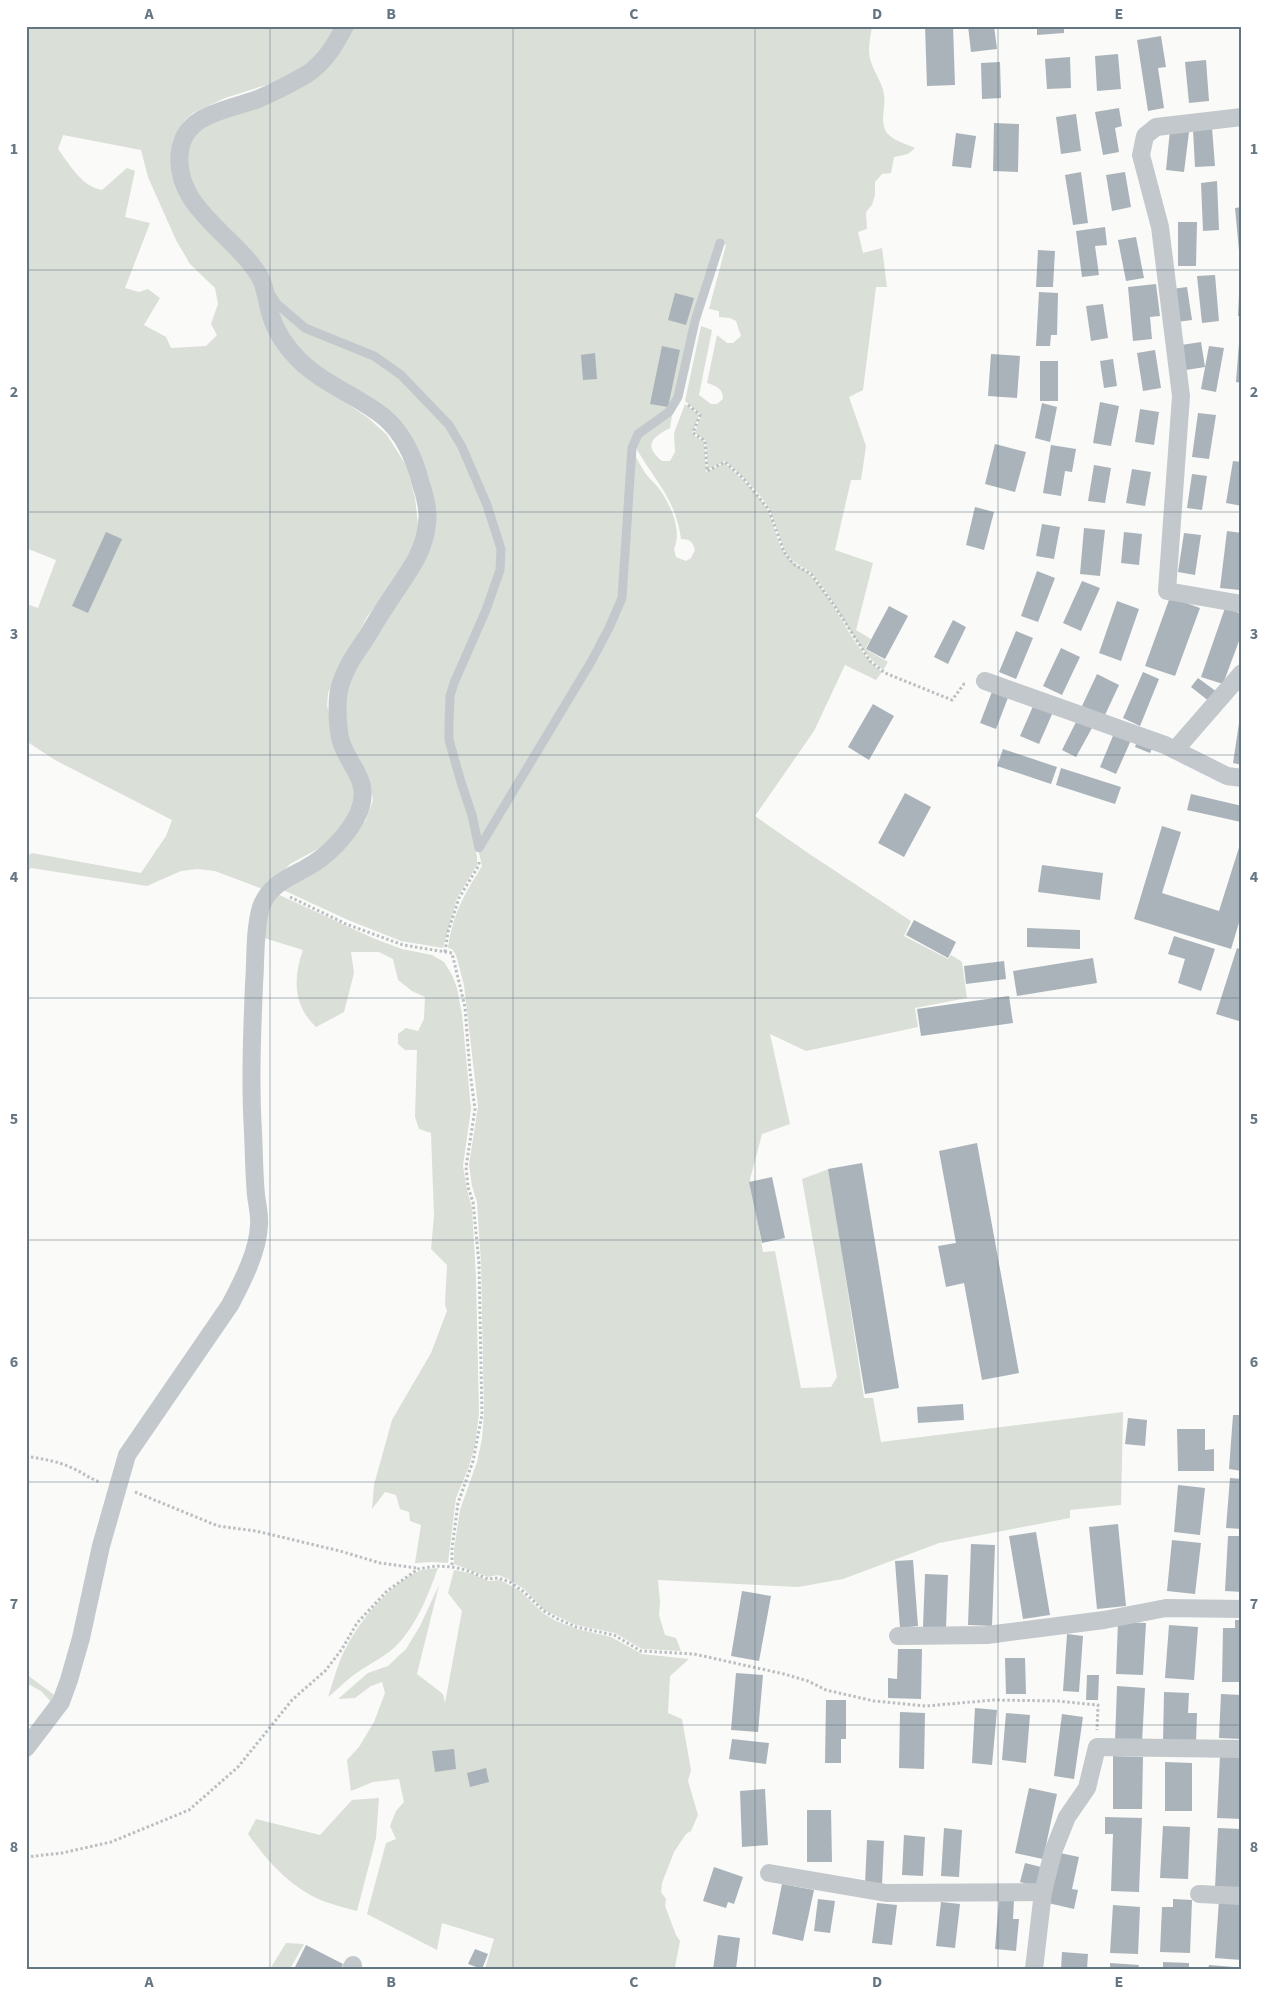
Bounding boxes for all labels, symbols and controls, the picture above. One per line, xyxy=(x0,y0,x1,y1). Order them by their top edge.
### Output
text: A xyxy=(143,3,154,25)
text: B xyxy=(386,3,396,25)
text: C xyxy=(629,3,639,25)
text: D xyxy=(872,3,882,25)
text: E xyxy=(1115,3,1123,25)
text: 1 xyxy=(10,138,18,160)
text: 1 xyxy=(1250,138,1258,160)
text: 2 xyxy=(10,381,18,403)
text: 2 xyxy=(1250,381,1258,403)
text: 3 xyxy=(10,623,18,645)
text: 3 xyxy=(1250,623,1258,645)
text: 4 xyxy=(10,866,19,888)
text: 4 xyxy=(1250,866,1259,888)
text: 5 xyxy=(10,1108,18,1130)
text: 5 xyxy=(1250,1108,1258,1130)
text: 6 xyxy=(10,1351,18,1373)
text: 6 xyxy=(1250,1351,1258,1373)
text: 7 xyxy=(10,1593,18,1615)
text: 7 xyxy=(1250,1593,1258,1615)
text: 8 xyxy=(10,1836,18,1858)
text: 8 xyxy=(1250,1836,1258,1858)
text: A xyxy=(143,1971,154,1993)
text: B xyxy=(386,1971,396,1993)
text: C xyxy=(629,1971,639,1993)
text: D xyxy=(872,1971,882,1993)
text: E xyxy=(1115,1971,1123,1993)

